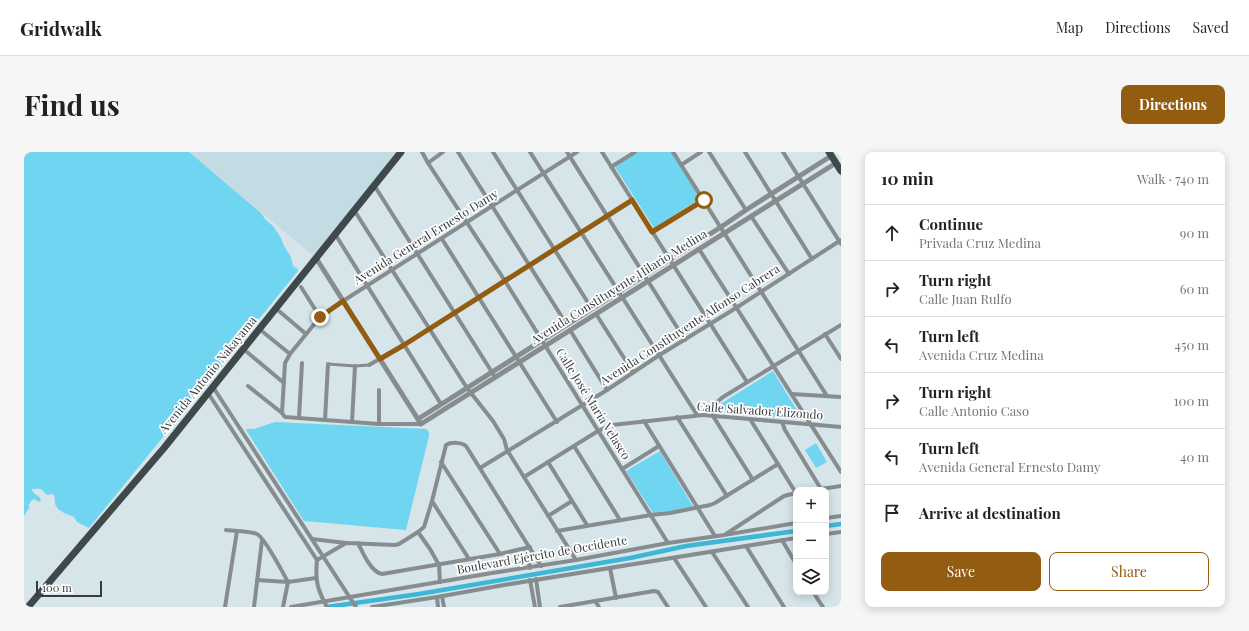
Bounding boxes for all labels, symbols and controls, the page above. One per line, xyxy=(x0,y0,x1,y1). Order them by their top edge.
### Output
text: Gridwalk xyxy=(20,15,102,41)
text: Map xyxy=(1056,18,1083,37)
text: Directions xyxy=(1105,18,1171,37)
text: Saved xyxy=(1193,18,1229,37)
button: Directions xyxy=(1121,85,1225,124)
text: Find us xyxy=(24,86,120,123)
text: 10 min xyxy=(881,167,934,189)
text: Walk · 740 m xyxy=(1137,170,1209,187)
street label: Avenida General Ernesto Damy xyxy=(349,185,501,288)
route start xyxy=(695,191,713,209)
text: Continue xyxy=(919,214,983,234)
icon: ahead xyxy=(881,222,903,244)
text: 90 m xyxy=(1180,224,1209,241)
street label: Avenida Constituyente Hilario Medina xyxy=(526,225,710,348)
text: Privada Cruz Medina xyxy=(919,234,1041,251)
street label: Avenida Constituyente Alfonso Cabrera xyxy=(596,260,782,389)
text: Turn right xyxy=(919,270,992,290)
icon: right xyxy=(881,278,903,300)
text: 60 m xyxy=(1180,280,1209,297)
text: Calle Juan Rulfo xyxy=(919,290,1012,307)
route end xyxy=(311,308,329,326)
street label: Avenida Antonio Nakayama xyxy=(154,312,260,437)
text: Turn left xyxy=(919,326,980,346)
icon: left xyxy=(881,334,903,356)
text: 450 m xyxy=(1175,336,1209,353)
street label: Calle José María Velasco xyxy=(553,345,635,463)
text: Avenida Cruz Medina xyxy=(919,346,1044,363)
text: Turn right xyxy=(919,382,992,402)
icon: right xyxy=(881,390,903,412)
text: 100 m xyxy=(1174,392,1209,409)
street label: Calle Salvador Elizondo xyxy=(696,398,824,422)
text: Calle Antonio Caso xyxy=(919,402,1029,419)
text: Turn left xyxy=(919,438,980,458)
icon: left xyxy=(881,446,903,468)
text: 40 m xyxy=(1180,448,1209,465)
text: Avenida General Ernesto Damy xyxy=(919,458,1101,475)
map controls xyxy=(793,487,829,595)
button: + xyxy=(793,487,829,523)
icon: arrive xyxy=(881,502,903,524)
text: Arrive at destination xyxy=(919,503,1061,523)
button: − xyxy=(793,523,829,559)
street label: Boulevard Ejército de Occidente xyxy=(455,531,628,577)
button: Save xyxy=(881,552,1041,591)
button: Share xyxy=(1049,552,1209,591)
button: layers xyxy=(793,559,829,595)
scale bar xyxy=(36,579,102,598)
text: 100 m xyxy=(42,580,72,595)

